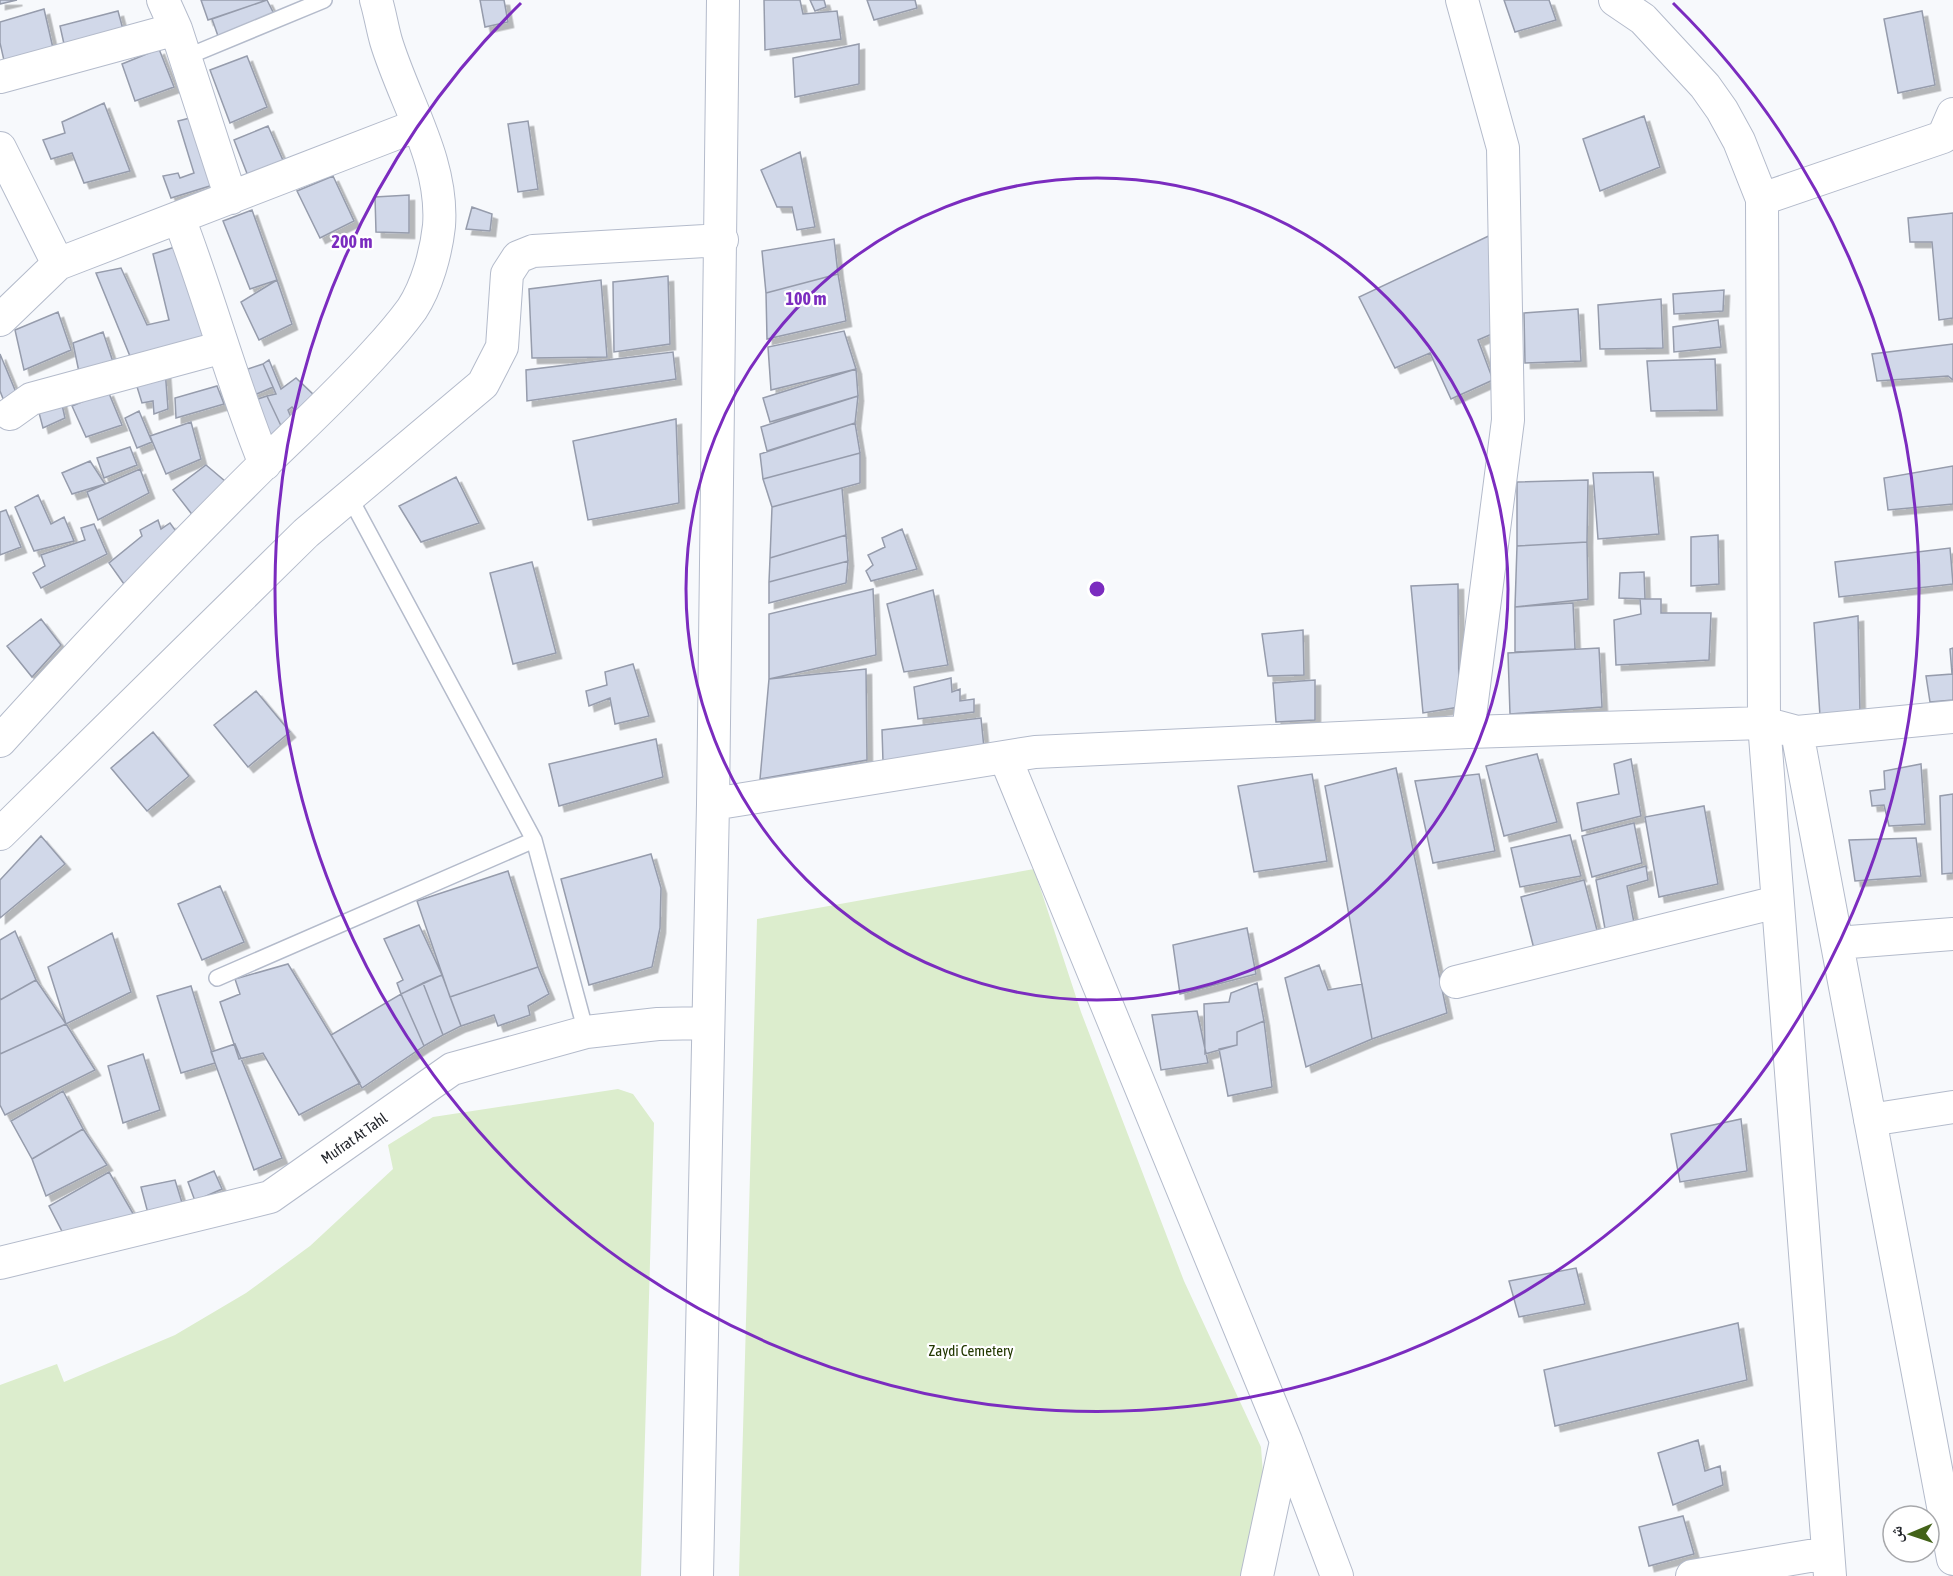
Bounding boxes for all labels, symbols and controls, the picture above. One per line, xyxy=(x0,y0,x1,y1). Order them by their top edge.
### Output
text: 200 m xyxy=(332,231,372,252)
text: 100 m xyxy=(786,288,826,309)
centre of rings xyxy=(1087,579,1107,599)
street label: Mufrat At Tahl xyxy=(318,1109,390,1167)
park label: Zaydi Cemetery xyxy=(928,1342,1014,1359)
north arrow xyxy=(1881,1504,1941,1564)
text: ش xyxy=(1887,1526,1906,1543)

